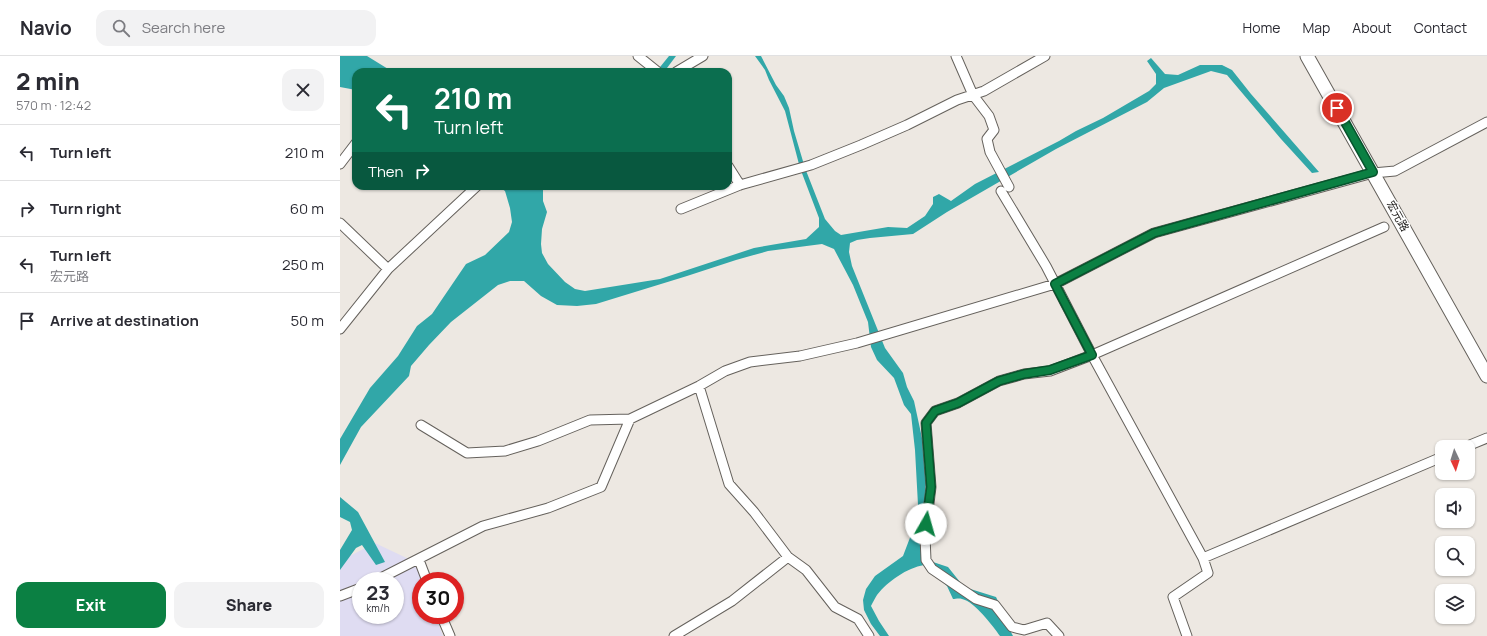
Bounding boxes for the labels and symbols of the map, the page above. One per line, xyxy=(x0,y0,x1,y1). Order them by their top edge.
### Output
pin xyxy=(1320,91,1354,125)
street label: 宏元路 xyxy=(1384,198,1413,234)
north arrow xyxy=(1435,440,1475,480)
position arrow xyxy=(905,503,947,545)
speed limit sign: 30 xyxy=(412,572,464,624)

